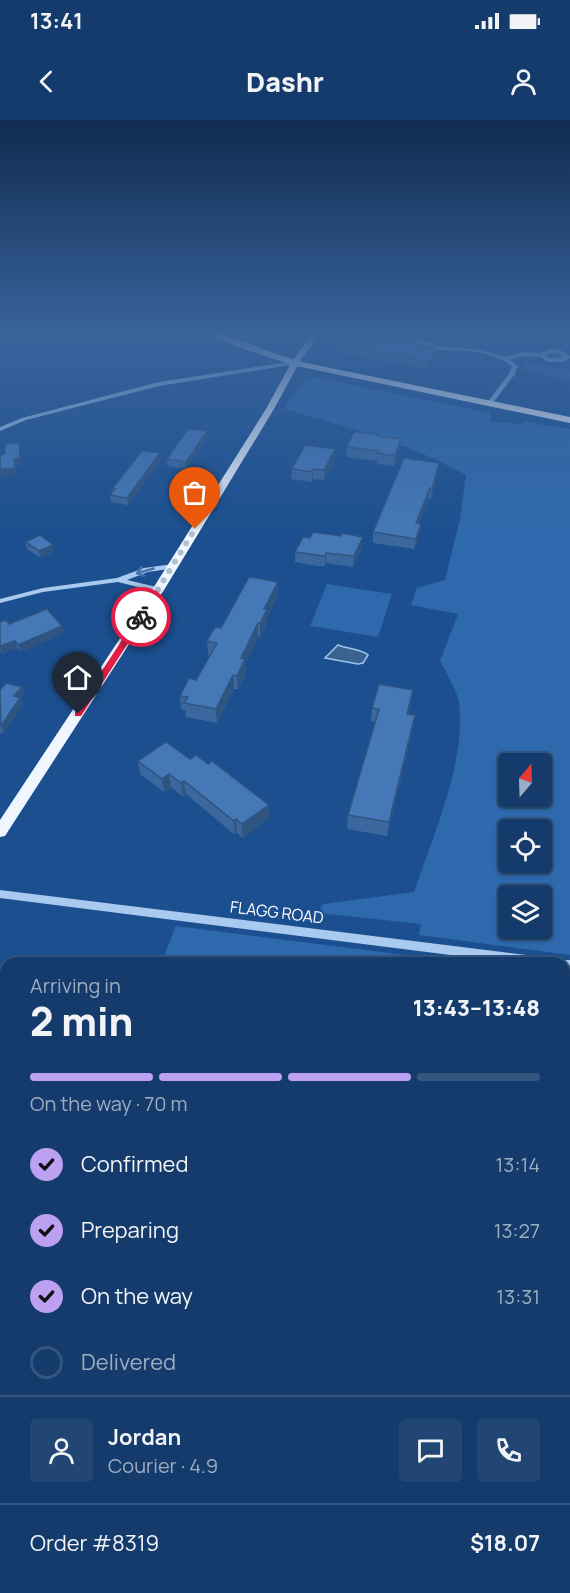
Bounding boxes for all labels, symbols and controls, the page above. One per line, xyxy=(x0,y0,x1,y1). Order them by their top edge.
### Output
text: 13:41 xyxy=(30,6,83,36)
text: Dashr xyxy=(246,63,324,100)
icon: back xyxy=(30,65,63,98)
icon: person xyxy=(507,65,540,98)
pin xyxy=(169,467,220,529)
icon: bag xyxy=(178,476,211,509)
one-way arrow xyxy=(136,566,155,577)
courier xyxy=(111,587,171,647)
icon: bike xyxy=(125,601,158,634)
pin xyxy=(52,652,103,714)
icon: home xyxy=(61,661,94,694)
north arrow xyxy=(498,753,552,807)
map controls xyxy=(498,753,552,939)
button: locate xyxy=(498,819,552,873)
button: layers xyxy=(498,885,552,939)
street label: FLAGG ROAD xyxy=(229,895,325,929)
text: Arriving in xyxy=(30,972,121,999)
text: 13:43–13:48 xyxy=(413,993,540,1023)
text: 2 min xyxy=(30,994,133,1048)
text: On the way · 70 m xyxy=(30,1090,187,1117)
icon: check xyxy=(30,1148,63,1181)
text: Confirmed xyxy=(81,1149,189,1179)
text: 13:14 xyxy=(496,1151,540,1178)
icon: check xyxy=(30,1214,63,1247)
text: Preparing xyxy=(81,1215,179,1245)
text: 13:27 xyxy=(494,1217,540,1244)
icon: check xyxy=(30,1280,63,1313)
text: On the way xyxy=(81,1281,193,1311)
text: 13:31 xyxy=(496,1283,540,1310)
text: Delivered xyxy=(81,1347,176,1377)
button: person xyxy=(30,1419,93,1482)
button: chat xyxy=(399,1419,462,1482)
button: phone xyxy=(477,1419,540,1482)
text: Jordan xyxy=(108,1422,181,1452)
text: Courier · 4.9 xyxy=(108,1452,218,1479)
text: Order #8319 xyxy=(30,1528,159,1558)
text: $18.07 xyxy=(470,1528,540,1558)

